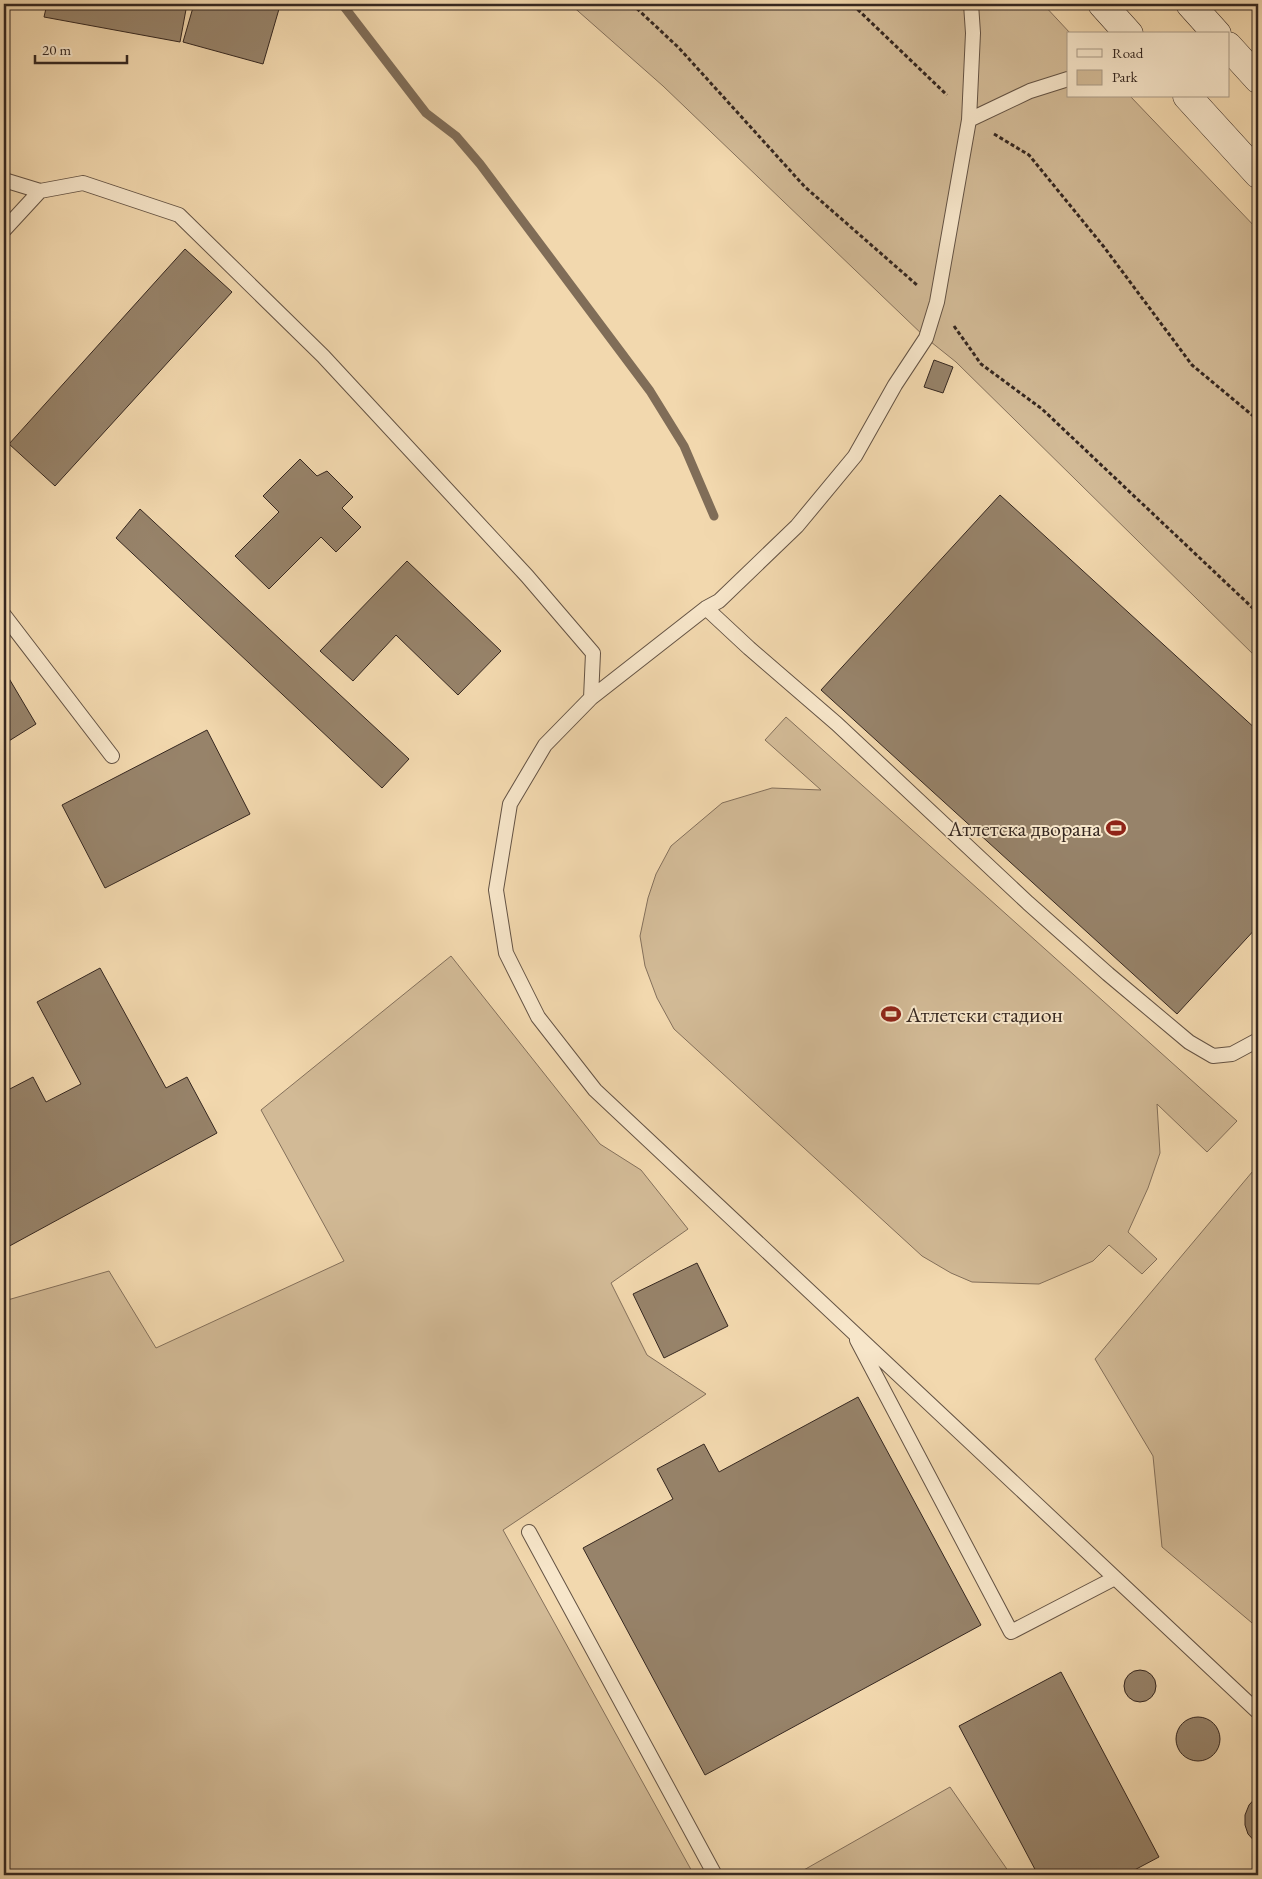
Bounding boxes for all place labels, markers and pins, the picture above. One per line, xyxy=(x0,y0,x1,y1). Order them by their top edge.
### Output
place label: Атлетска дворана xyxy=(947,814,1101,843)
sports icon: Атлетска дворана xyxy=(1105,817,1127,839)
place label: Атлетски стадион xyxy=(905,1000,1063,1029)
sports icon: Атлетски стадион xyxy=(880,1003,902,1025)

